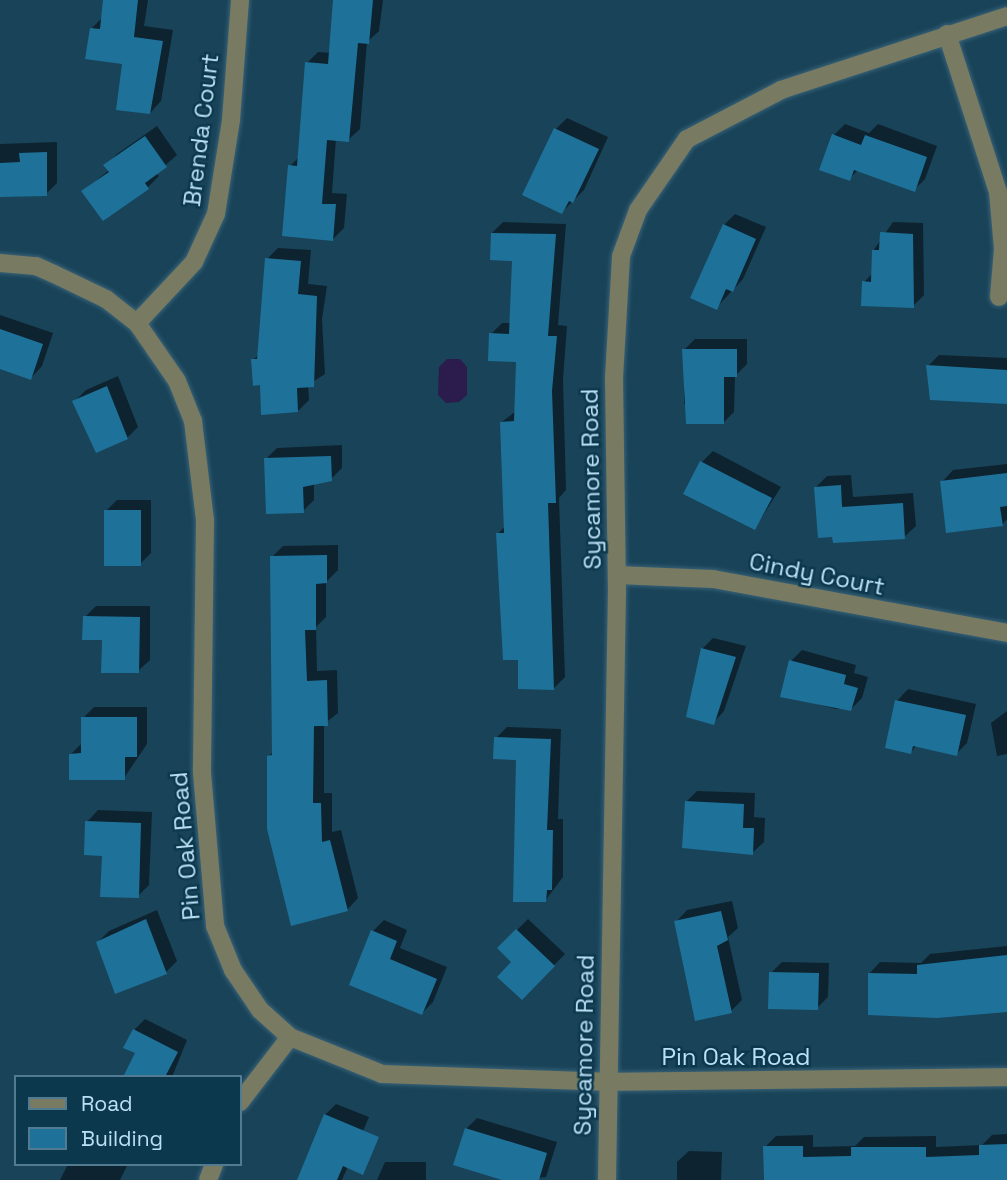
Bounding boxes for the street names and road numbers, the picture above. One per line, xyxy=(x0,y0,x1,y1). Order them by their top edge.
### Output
street label: Brenda Court xyxy=(177,52,225,208)
street label: Sycamore Road xyxy=(575,388,607,570)
street label: Cindy Court xyxy=(747,547,887,601)
street label: Pin Oak Road xyxy=(164,771,206,921)
street label: Sycamore Road xyxy=(568,954,600,1136)
street label: Pin Oak Road xyxy=(661,1043,811,1071)

